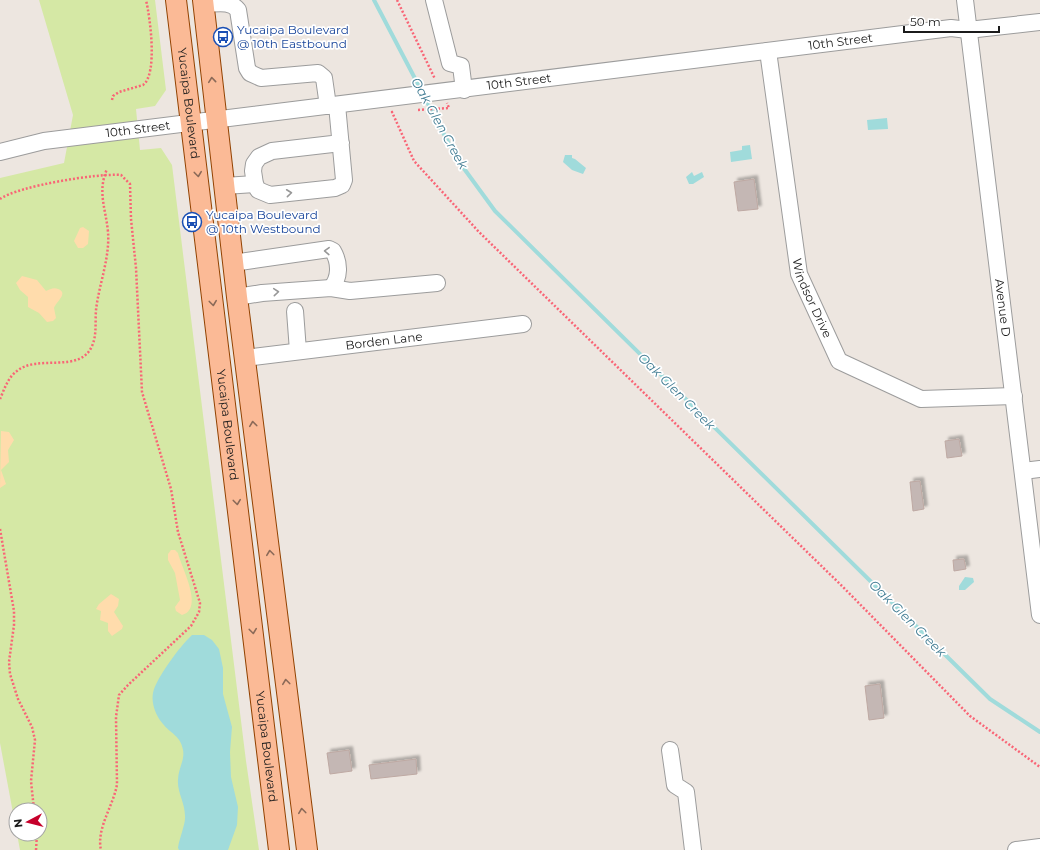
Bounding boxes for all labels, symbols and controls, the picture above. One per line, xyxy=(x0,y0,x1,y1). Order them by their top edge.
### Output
scale bar xyxy=(904,8,999,34)
text: 50 m xyxy=(910,14,941,29)
place label: Yucaipa Boulevard @ 10th Eastbound xyxy=(237,22,349,51)
bus stop icon: Yucaipa Boulevard @ 10th Eastbound xyxy=(212,26,234,48)
street label: 10th Street xyxy=(807,30,874,53)
street label: Yucaipa Boulevard xyxy=(175,47,203,160)
street label: 10th Street xyxy=(486,70,552,93)
water label: Oak Glen Creek xyxy=(408,74,472,173)
one-way arrow xyxy=(208,77,217,83)
street label: 10th Street xyxy=(105,117,171,140)
one-way arrow xyxy=(193,171,202,177)
one-way arrow xyxy=(286,188,292,197)
place label: Yucaipa Boulevard @ 10th Westbound xyxy=(206,207,321,236)
bus stop icon: Yucaipa Boulevard @ 10th Westbound xyxy=(181,211,203,233)
one-way arrow xyxy=(324,246,330,255)
street label: Windsor Drive xyxy=(790,257,835,340)
street label: Avenue D xyxy=(992,278,1014,338)
one-way arrow xyxy=(273,287,279,296)
one-way arrow xyxy=(209,300,218,306)
street label: Borden Lane xyxy=(345,328,423,353)
water label: Oak Glen Creek xyxy=(635,349,720,434)
street label: Yucaipa Boulevard xyxy=(214,368,242,481)
one-way arrow xyxy=(249,421,258,427)
one-way arrow xyxy=(232,499,241,505)
one-way arrow xyxy=(265,550,274,556)
water label: Oak Glen Creek xyxy=(866,576,951,661)
one-way arrow xyxy=(248,628,257,634)
one-way arrow xyxy=(282,679,291,685)
street label: Yucaipa Boulevard xyxy=(253,690,281,803)
north arrow xyxy=(8,802,48,842)
one-way arrow xyxy=(298,808,307,814)
text: N xyxy=(11,818,26,828)

